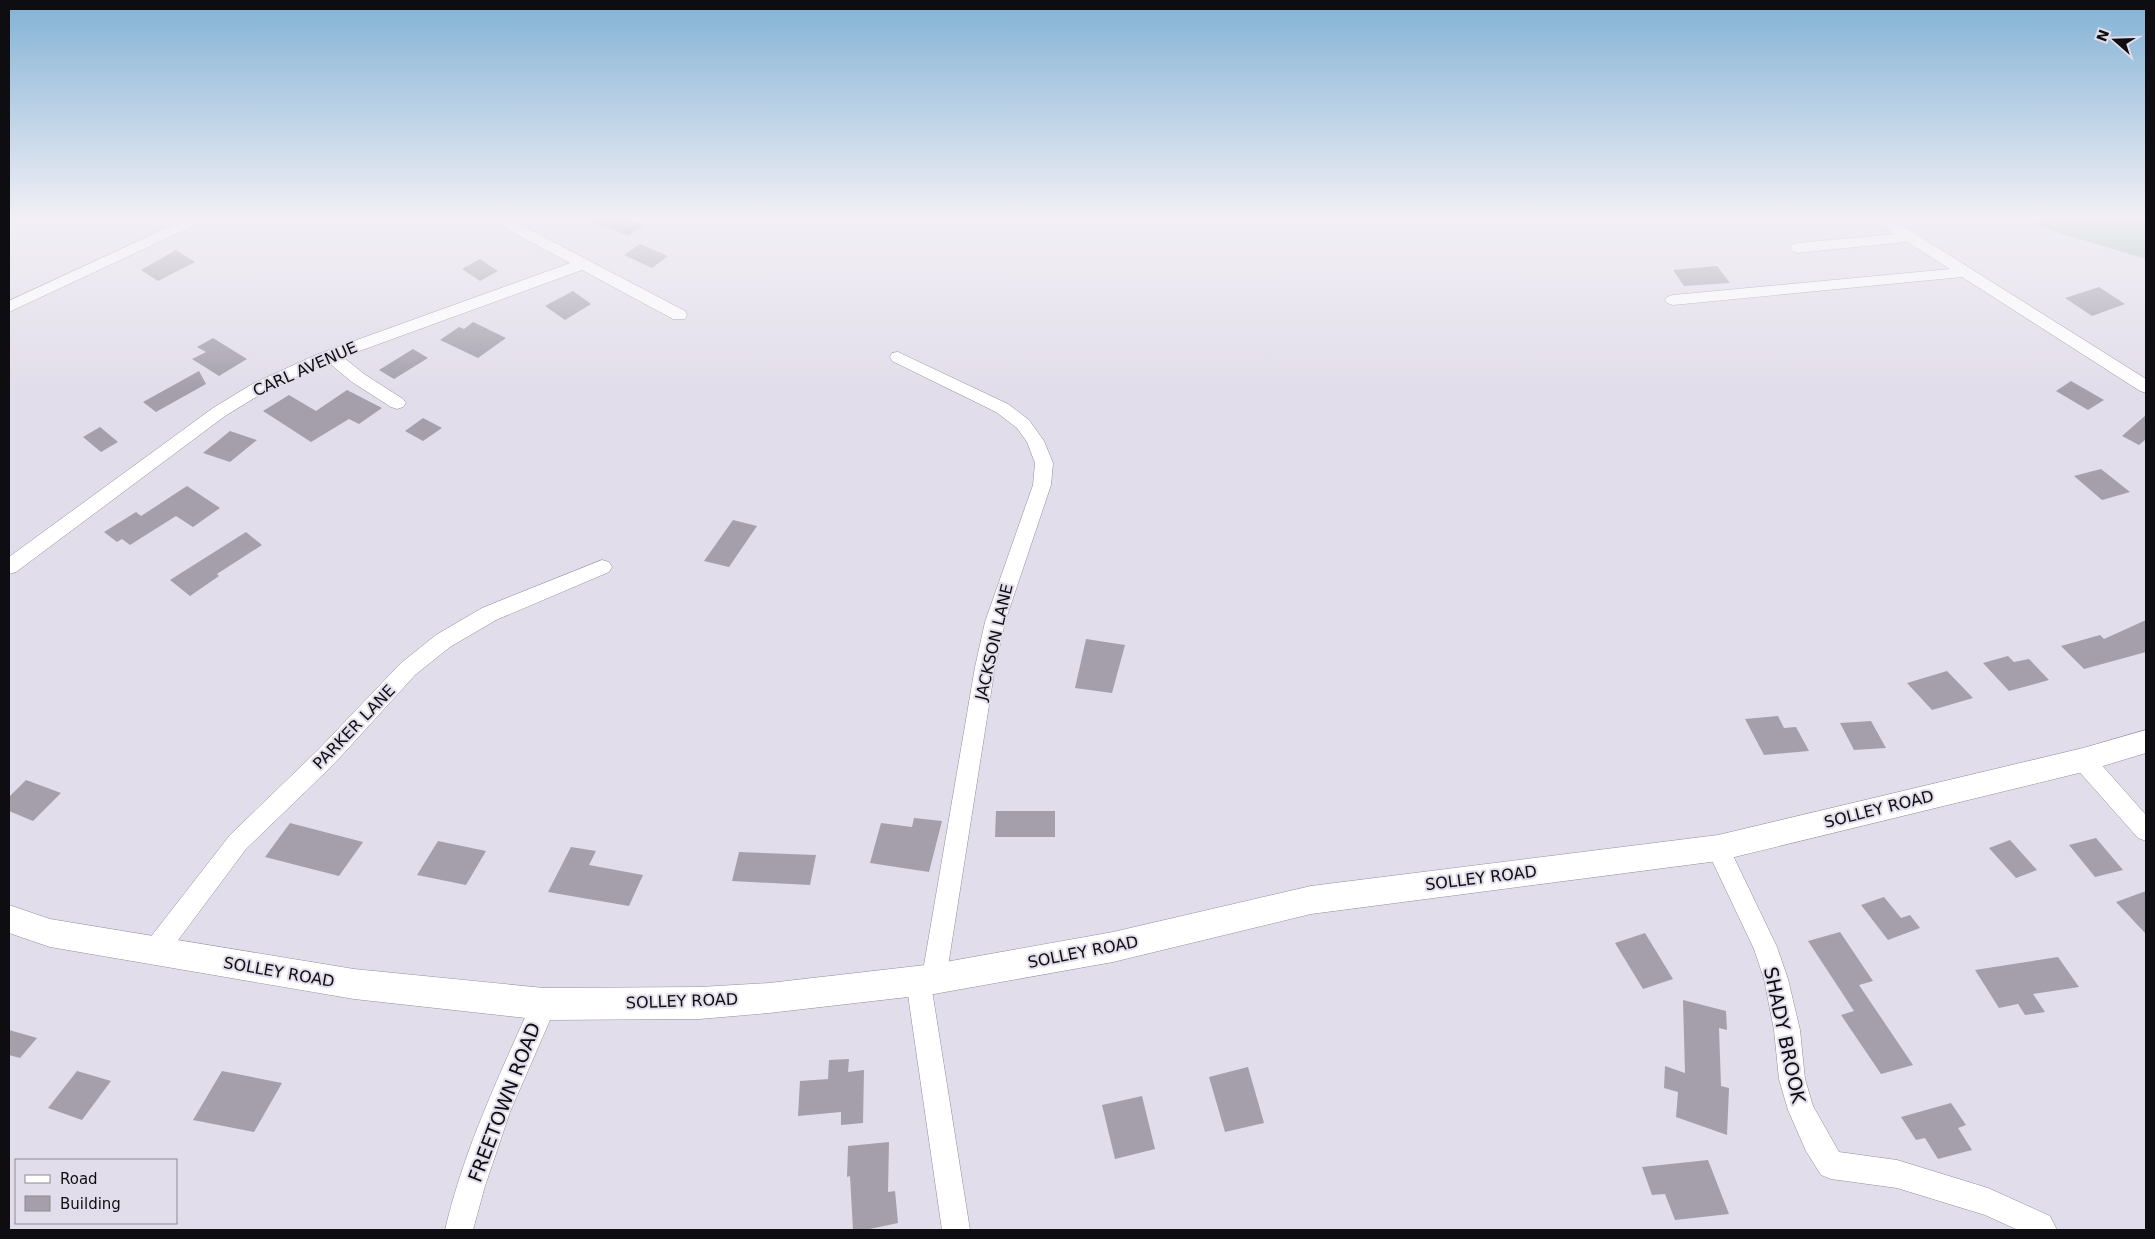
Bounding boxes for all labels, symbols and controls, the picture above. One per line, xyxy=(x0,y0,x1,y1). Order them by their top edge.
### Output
north arrow xyxy=(2090,15,2140,65)
text: N xyxy=(2093,27,2112,44)
street label: CARL AVENUE xyxy=(250,338,360,400)
street label: JACKSON LANE xyxy=(971,582,1017,703)
street label: PARKER LANE xyxy=(309,681,399,773)
street label: SOLLEY ROAD xyxy=(1822,786,1936,832)
street label: SOLLEY ROAD xyxy=(1424,862,1538,894)
street label: SOLLEY ROAD xyxy=(1026,932,1140,972)
street label: SOLLEY ROAD xyxy=(222,953,336,991)
street label: SHADY BROOK xyxy=(1760,965,1810,1106)
street label: SOLLEY ROAD xyxy=(626,990,738,1012)
street label: FREETOWN ROAD xyxy=(463,1019,545,1185)
legend xyxy=(15,1159,178,1224)
text: Road xyxy=(60,1170,98,1188)
text: Building xyxy=(60,1195,121,1213)

